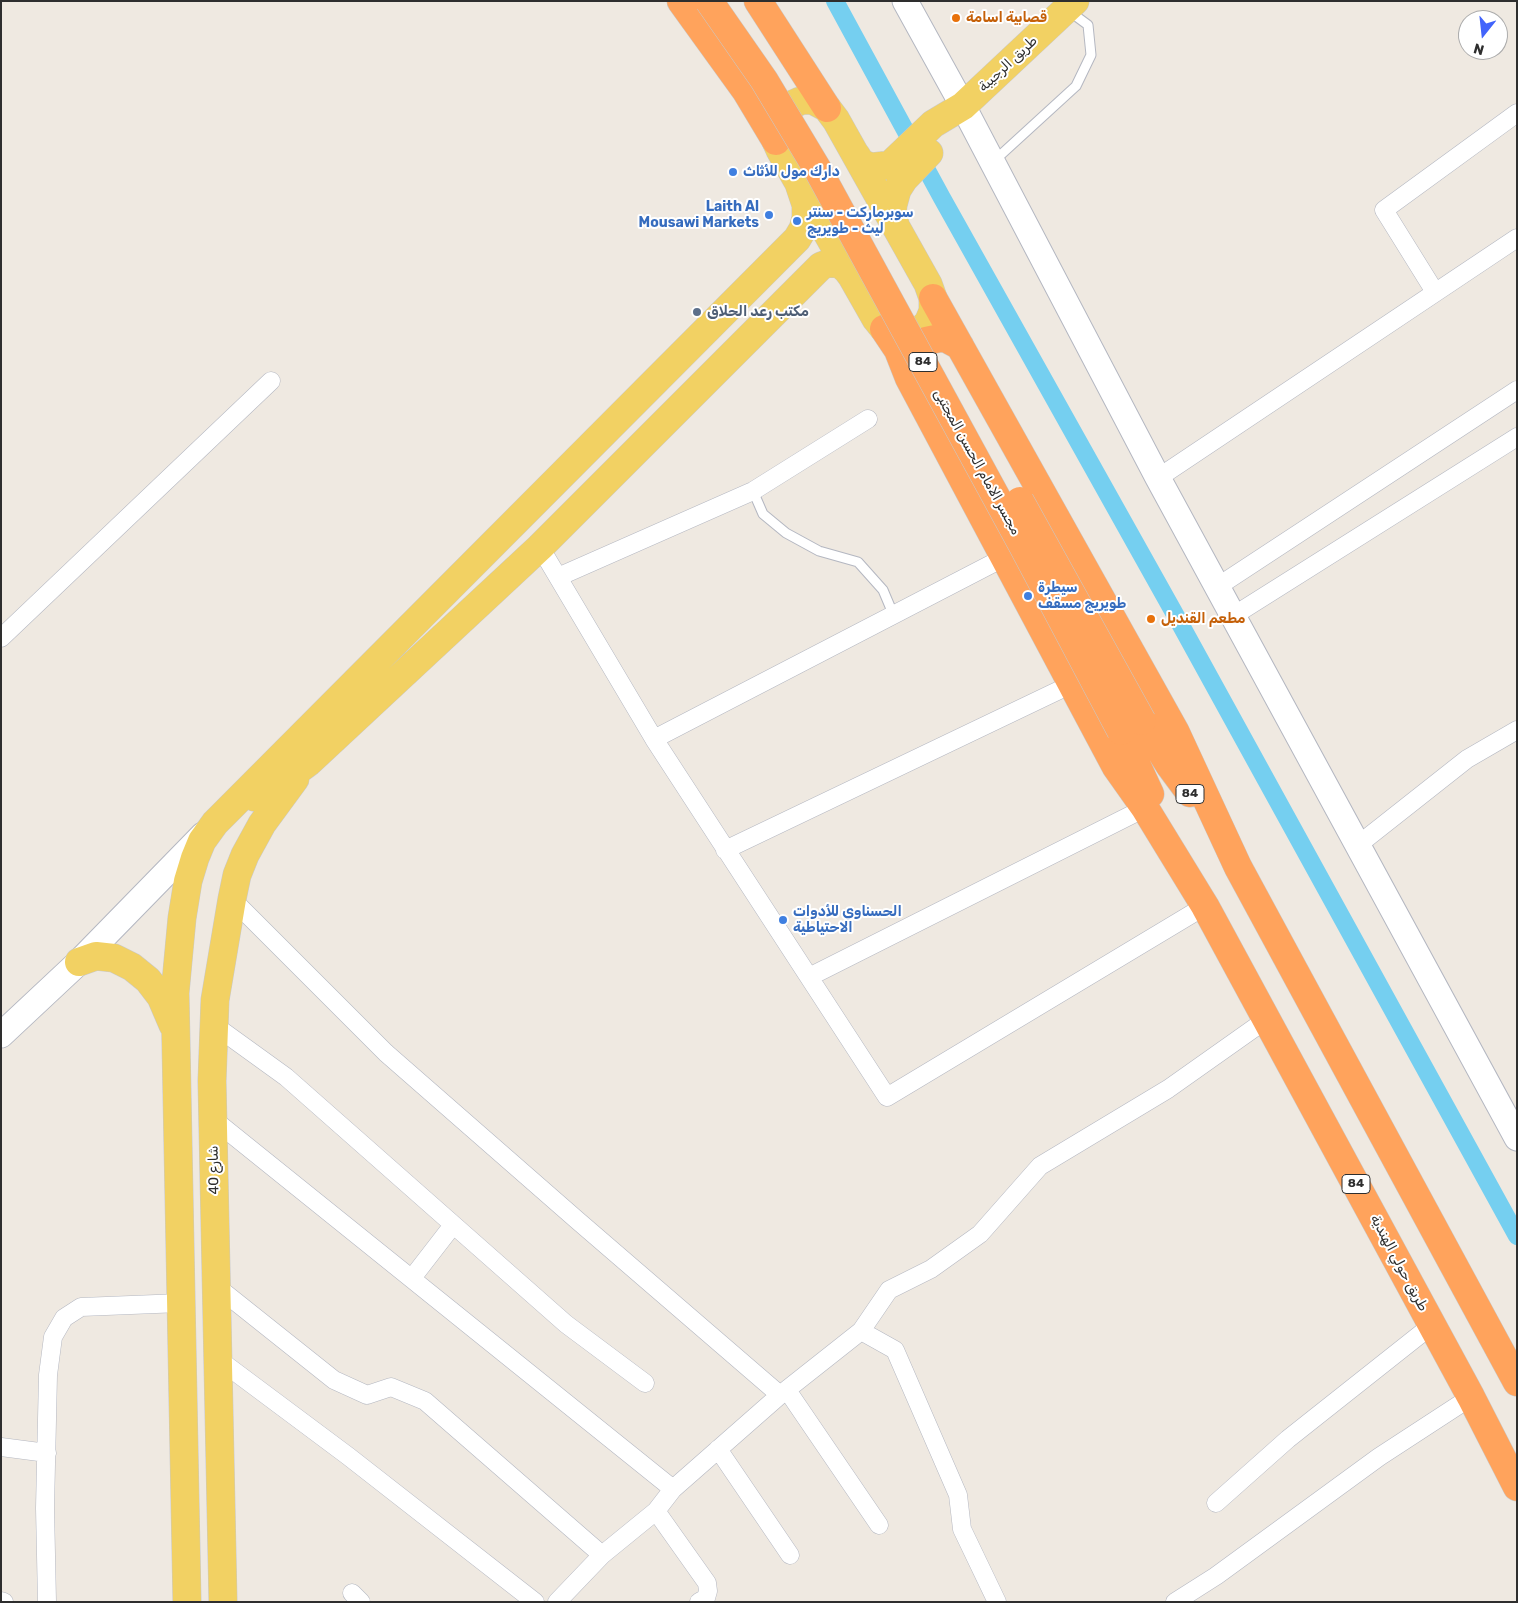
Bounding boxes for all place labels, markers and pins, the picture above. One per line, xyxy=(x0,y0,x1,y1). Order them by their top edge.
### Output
place label: قصابية اسامة xyxy=(966,10,1047,26)
marker: قصابية اسامة xyxy=(950,12,962,24)
place label: دارك مول للأثاث xyxy=(743,164,840,180)
marker: دارك مول للأثاث xyxy=(727,166,739,178)
place label: Laith Al Mousawi Markets xyxy=(639,199,759,232)
place label: سوبرماركت - سنتر ليث - طويريج xyxy=(807,205,914,238)
marker: Laith Al Mousawi Markets xyxy=(763,209,775,221)
marker: سوبرماركت - سنتر ليث - طويريج xyxy=(791,215,803,227)
place label: مكتب رعد الحلاق xyxy=(707,304,809,320)
marker: مكتب رعد الحلاق xyxy=(691,306,703,318)
place label: سيطرة طويريج مسقف xyxy=(1038,580,1126,612)
marker: سيطرة طويريج مسقف xyxy=(1022,590,1034,602)
place label: مطعم القنديل xyxy=(1161,611,1245,627)
marker: مطعم القنديل xyxy=(1145,613,1157,625)
place label: الحسناوي للأدوات الاحتياطية xyxy=(793,904,902,936)
marker: الحسناوي للأدوات الاحتياطية xyxy=(777,914,789,926)

